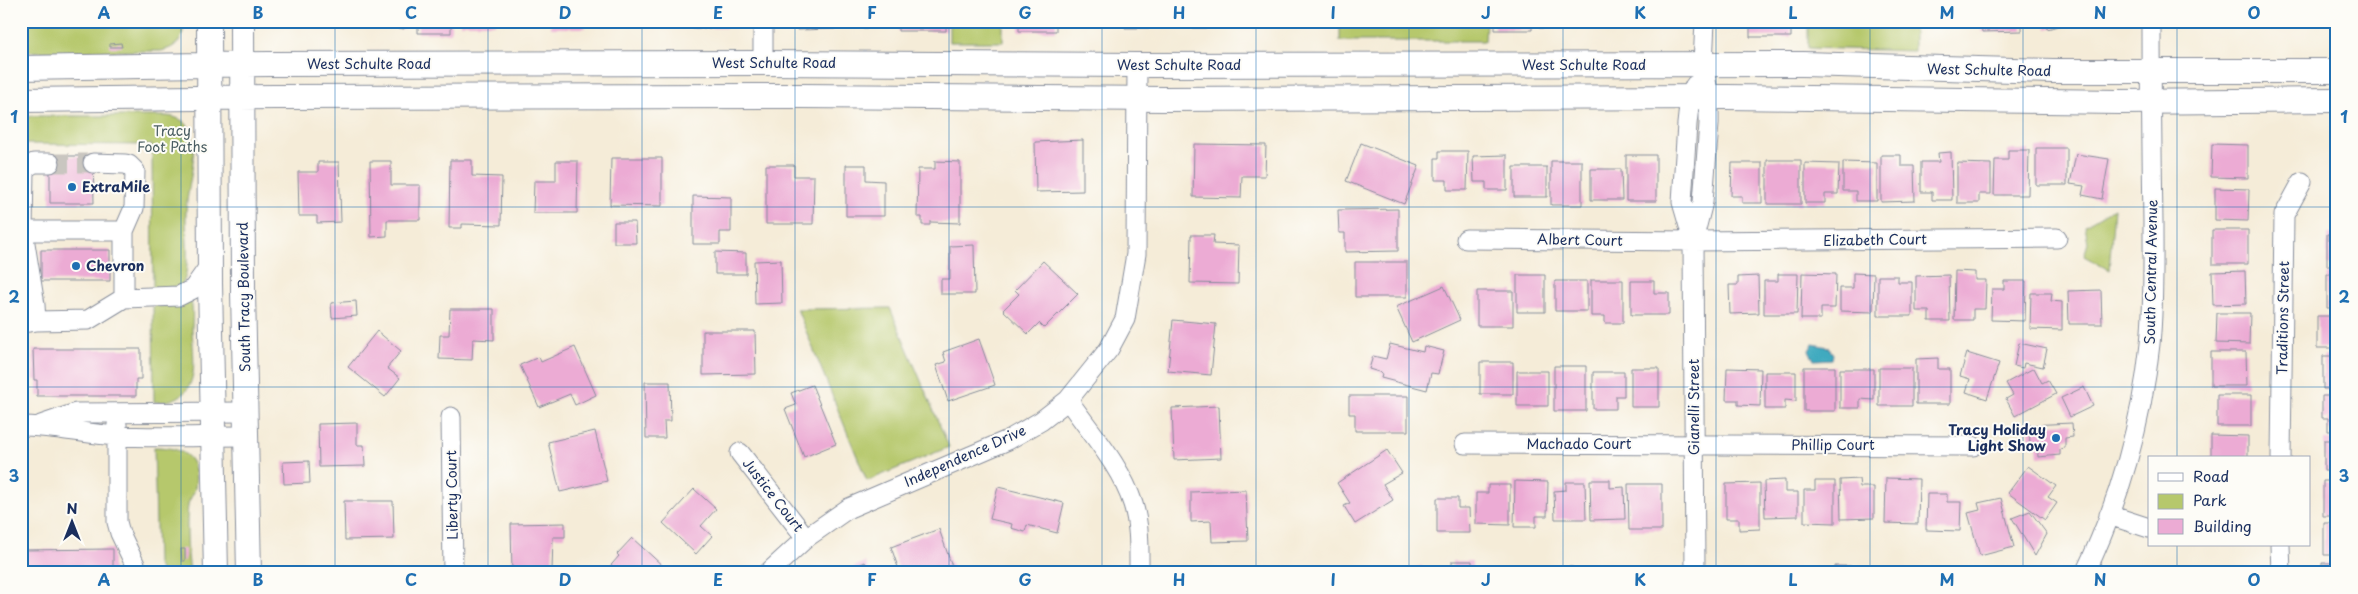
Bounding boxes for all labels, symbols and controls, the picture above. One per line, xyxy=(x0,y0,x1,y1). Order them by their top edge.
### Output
text: A xyxy=(98,0,111,24)
text: B xyxy=(253,0,264,24)
text: C xyxy=(405,0,417,24)
text: D xyxy=(559,0,571,24)
text: E xyxy=(713,0,723,24)
text: F xyxy=(867,0,877,24)
text: G xyxy=(1018,0,1032,24)
text: H xyxy=(1173,0,1185,24)
text: I xyxy=(1330,0,1336,24)
text: J xyxy=(1481,0,1491,24)
text: K xyxy=(1634,0,1646,24)
text: L xyxy=(1788,0,1798,24)
text: M xyxy=(1939,0,1955,24)
text: N xyxy=(2094,0,2106,24)
text: O xyxy=(2248,0,2261,24)
street label: West Schulte Road xyxy=(712,52,836,73)
street label: West Schulte Road xyxy=(307,53,431,74)
street label: West Schulte Road xyxy=(1117,54,1241,75)
street label: West Schulte Road xyxy=(1522,54,1646,75)
street label: West Schulte Road xyxy=(1927,58,2051,81)
text: 1 xyxy=(10,104,18,128)
text: 1 xyxy=(2340,104,2348,128)
park label: Tracy Foot Paths xyxy=(137,120,207,157)
place label: ExtraMile xyxy=(82,176,150,197)
marker: ExtraMile xyxy=(66,181,78,193)
street label: South Central Avenue xyxy=(2139,199,2162,345)
street label: South Tracy Boulevard xyxy=(232,221,255,372)
street label: Albert Court xyxy=(1537,228,1623,251)
street label: Elizabeth Court xyxy=(1823,228,1927,251)
place label: Chevron xyxy=(86,255,144,276)
marker: Chevron xyxy=(70,260,82,272)
street label: Traditions Street xyxy=(2271,261,2294,375)
text: 2 xyxy=(8,284,20,308)
text: 2 xyxy=(2338,284,2350,308)
street label: Gianelli Street xyxy=(1683,358,1704,455)
street label: Independence Drive xyxy=(901,419,1029,492)
place label: Tracy Holiday Light Show xyxy=(1948,419,2047,456)
marker: Tracy Holiday Light Show xyxy=(2050,432,2062,444)
street label: Machado Court xyxy=(1526,433,1632,454)
street label: Phillip Court xyxy=(1791,434,1875,455)
street label: Liberty Court xyxy=(440,450,463,540)
street label: Justice Court xyxy=(738,453,809,536)
legend xyxy=(2148,456,2310,546)
text: 3 xyxy=(9,463,19,487)
text: 3 xyxy=(2339,463,2349,487)
text: Road xyxy=(2193,464,2229,487)
text: Park xyxy=(2193,488,2227,511)
north arrow xyxy=(48,496,98,546)
text: N xyxy=(66,498,78,519)
text: Building xyxy=(2193,514,2252,537)
text: A xyxy=(98,567,111,591)
text: B xyxy=(253,567,264,591)
text: C xyxy=(405,567,417,591)
text: D xyxy=(559,567,571,591)
text: E xyxy=(713,567,723,591)
text: F xyxy=(867,567,877,591)
text: G xyxy=(1018,567,1032,591)
text: H xyxy=(1173,567,1185,591)
text: I xyxy=(1330,567,1336,591)
text: J xyxy=(1481,567,1491,591)
text: K xyxy=(1634,567,1646,591)
text: L xyxy=(1788,567,1798,591)
text: M xyxy=(1939,567,1955,591)
text: N xyxy=(2094,567,2106,591)
text: O xyxy=(2248,567,2261,591)

